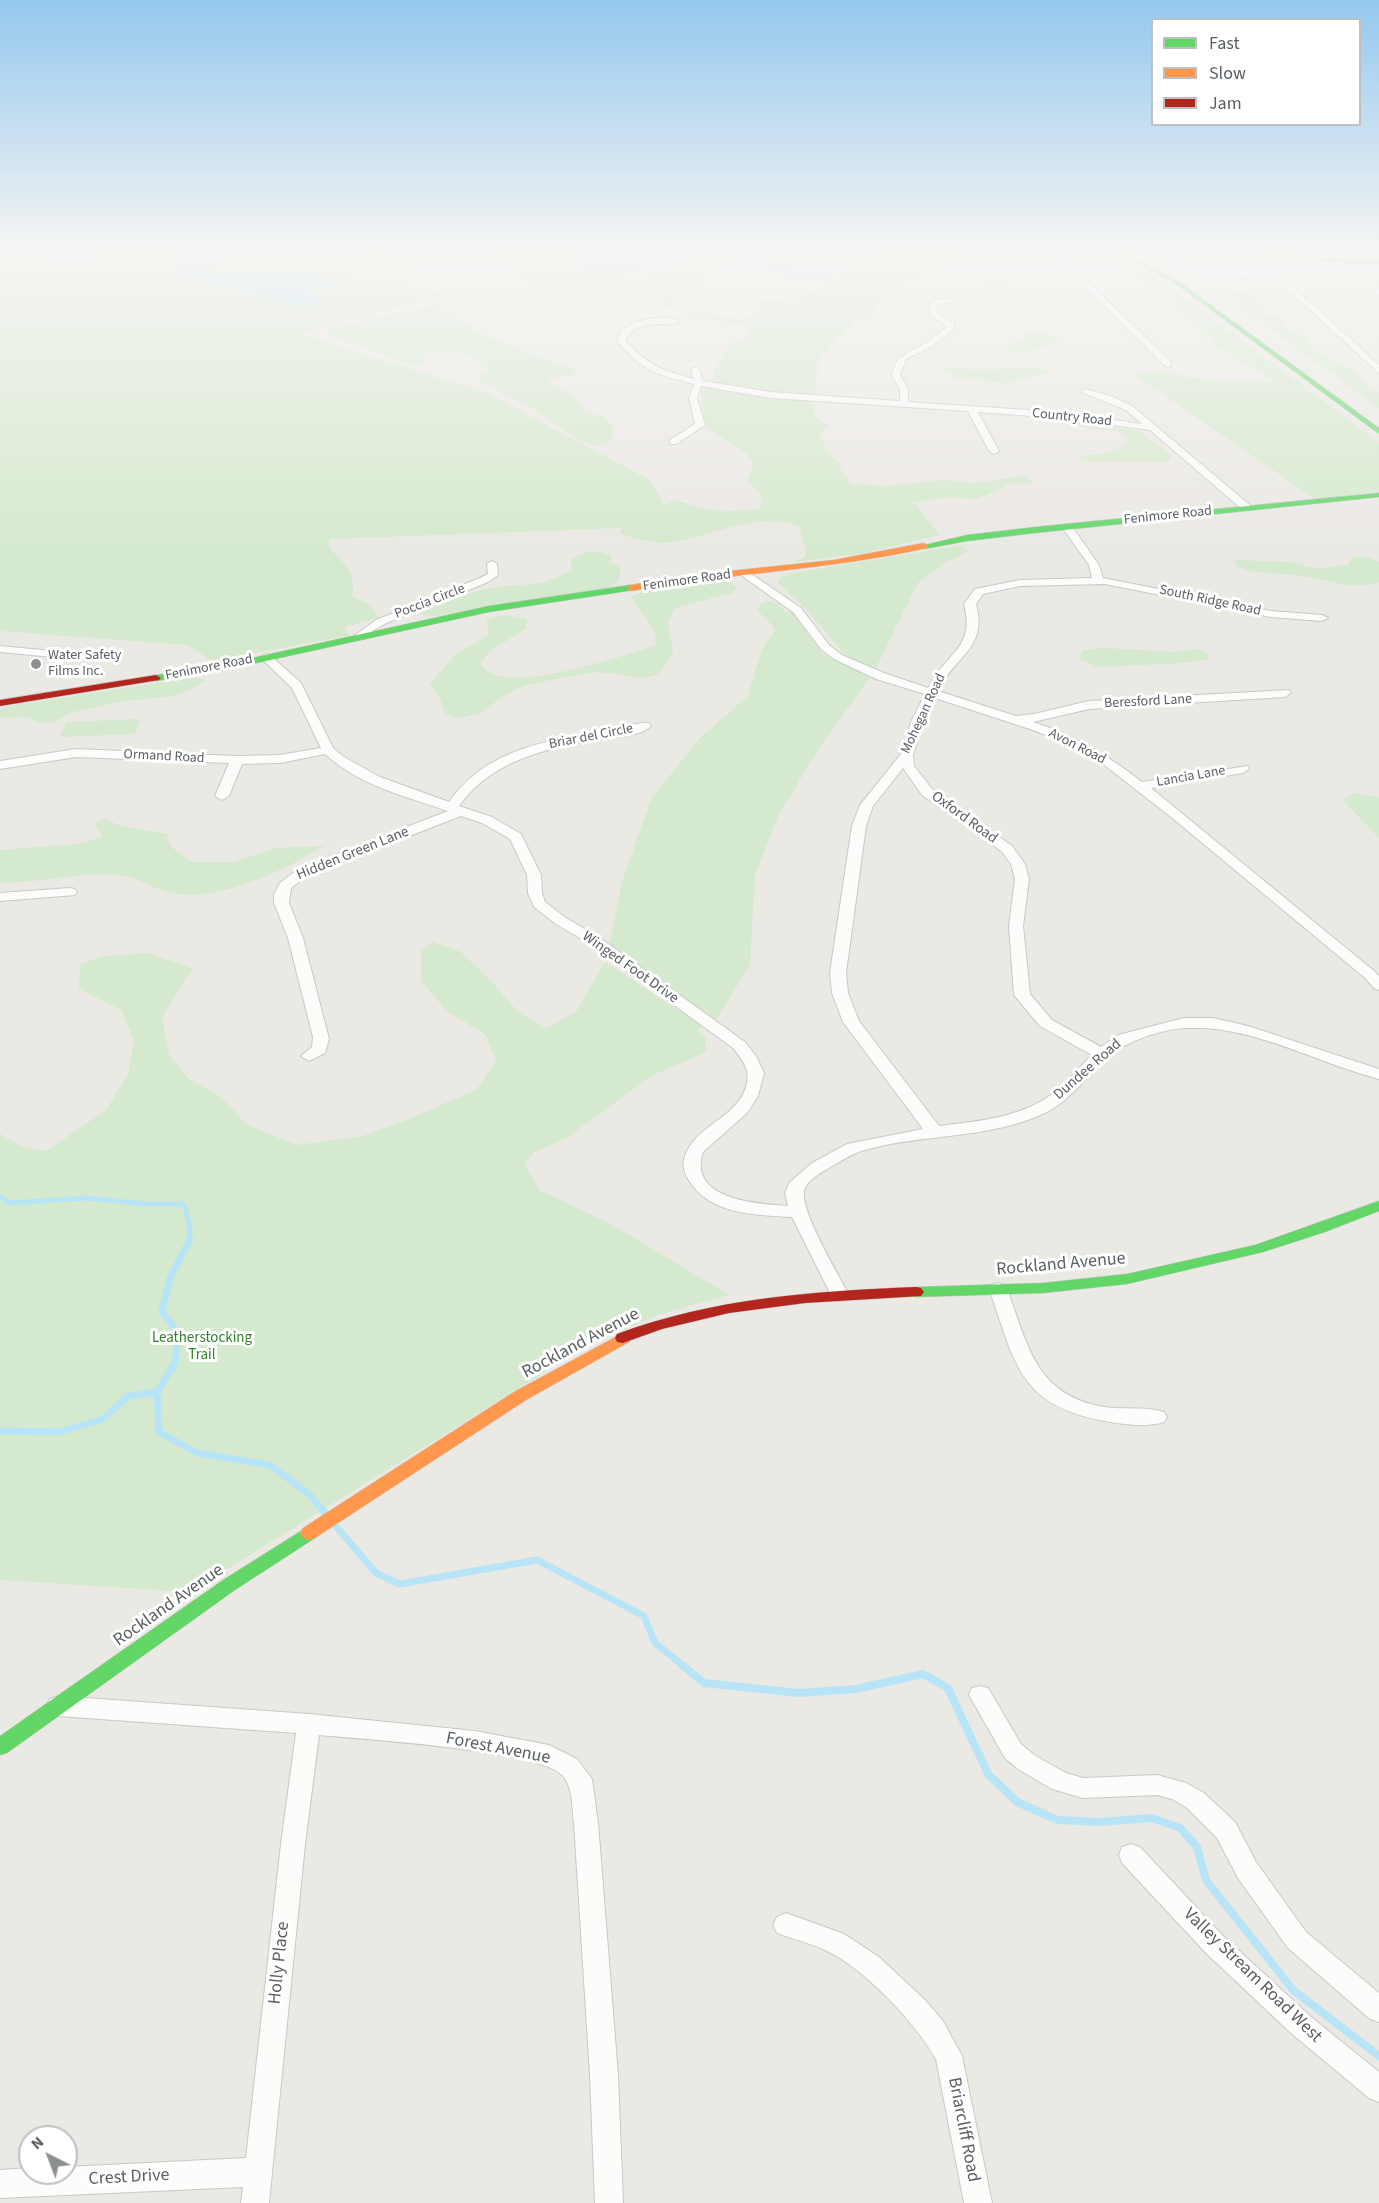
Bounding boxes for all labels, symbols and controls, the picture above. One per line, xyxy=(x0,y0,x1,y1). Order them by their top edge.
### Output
legend xyxy=(1151,18,1361,126)
text: Fast xyxy=(1209,31,1240,56)
text: Slow xyxy=(1209,61,1246,86)
text: Jam xyxy=(1209,91,1242,116)
street label: Country Road xyxy=(1031,405,1113,431)
street label: Fenimore Road xyxy=(1123,503,1213,529)
street label: Fenimore Road xyxy=(642,567,732,595)
street label: Poccia Circle xyxy=(392,581,468,623)
street label: South Ridge Road xyxy=(1158,582,1262,620)
place label: Water Safety Films Inc. xyxy=(48,648,121,680)
street label: Fenimore Road xyxy=(164,651,254,685)
marker: Water Safety Films Inc. xyxy=(29,657,43,671)
street label: Mohegan Road xyxy=(898,671,950,757)
street label: Beresford Lane xyxy=(1104,691,1192,713)
street label: Briar del Circle xyxy=(547,721,635,753)
street label: Avon Road xyxy=(1046,725,1108,769)
street label: Ormand Road xyxy=(123,746,205,768)
street label: Lancia Lane xyxy=(1155,763,1227,791)
street label: Oxford Road xyxy=(927,788,1001,848)
street label: Hidden Green Lane xyxy=(294,823,412,885)
street label: Winged Foot Drive xyxy=(578,928,682,1008)
street label: Dundee Road xyxy=(1050,1036,1126,1104)
street label: Rockland Avenue xyxy=(996,1249,1126,1281)
street label: Rockland Avenue xyxy=(519,1304,643,1384)
park label: Leatherstocking Trail xyxy=(152,1330,252,1365)
street label: Rockland Avenue xyxy=(110,1560,228,1652)
street label: Forest Avenue xyxy=(444,1728,552,1770)
street label: Valley Stream Road West xyxy=(1178,1904,1326,2048)
street label: Holly Place xyxy=(265,1920,295,2006)
street label: Briarcliff Road xyxy=(942,2076,984,2184)
north arrow xyxy=(18,2125,78,2185)
text: N xyxy=(26,2131,49,2155)
street label: Crest Drive xyxy=(88,2165,170,2191)

